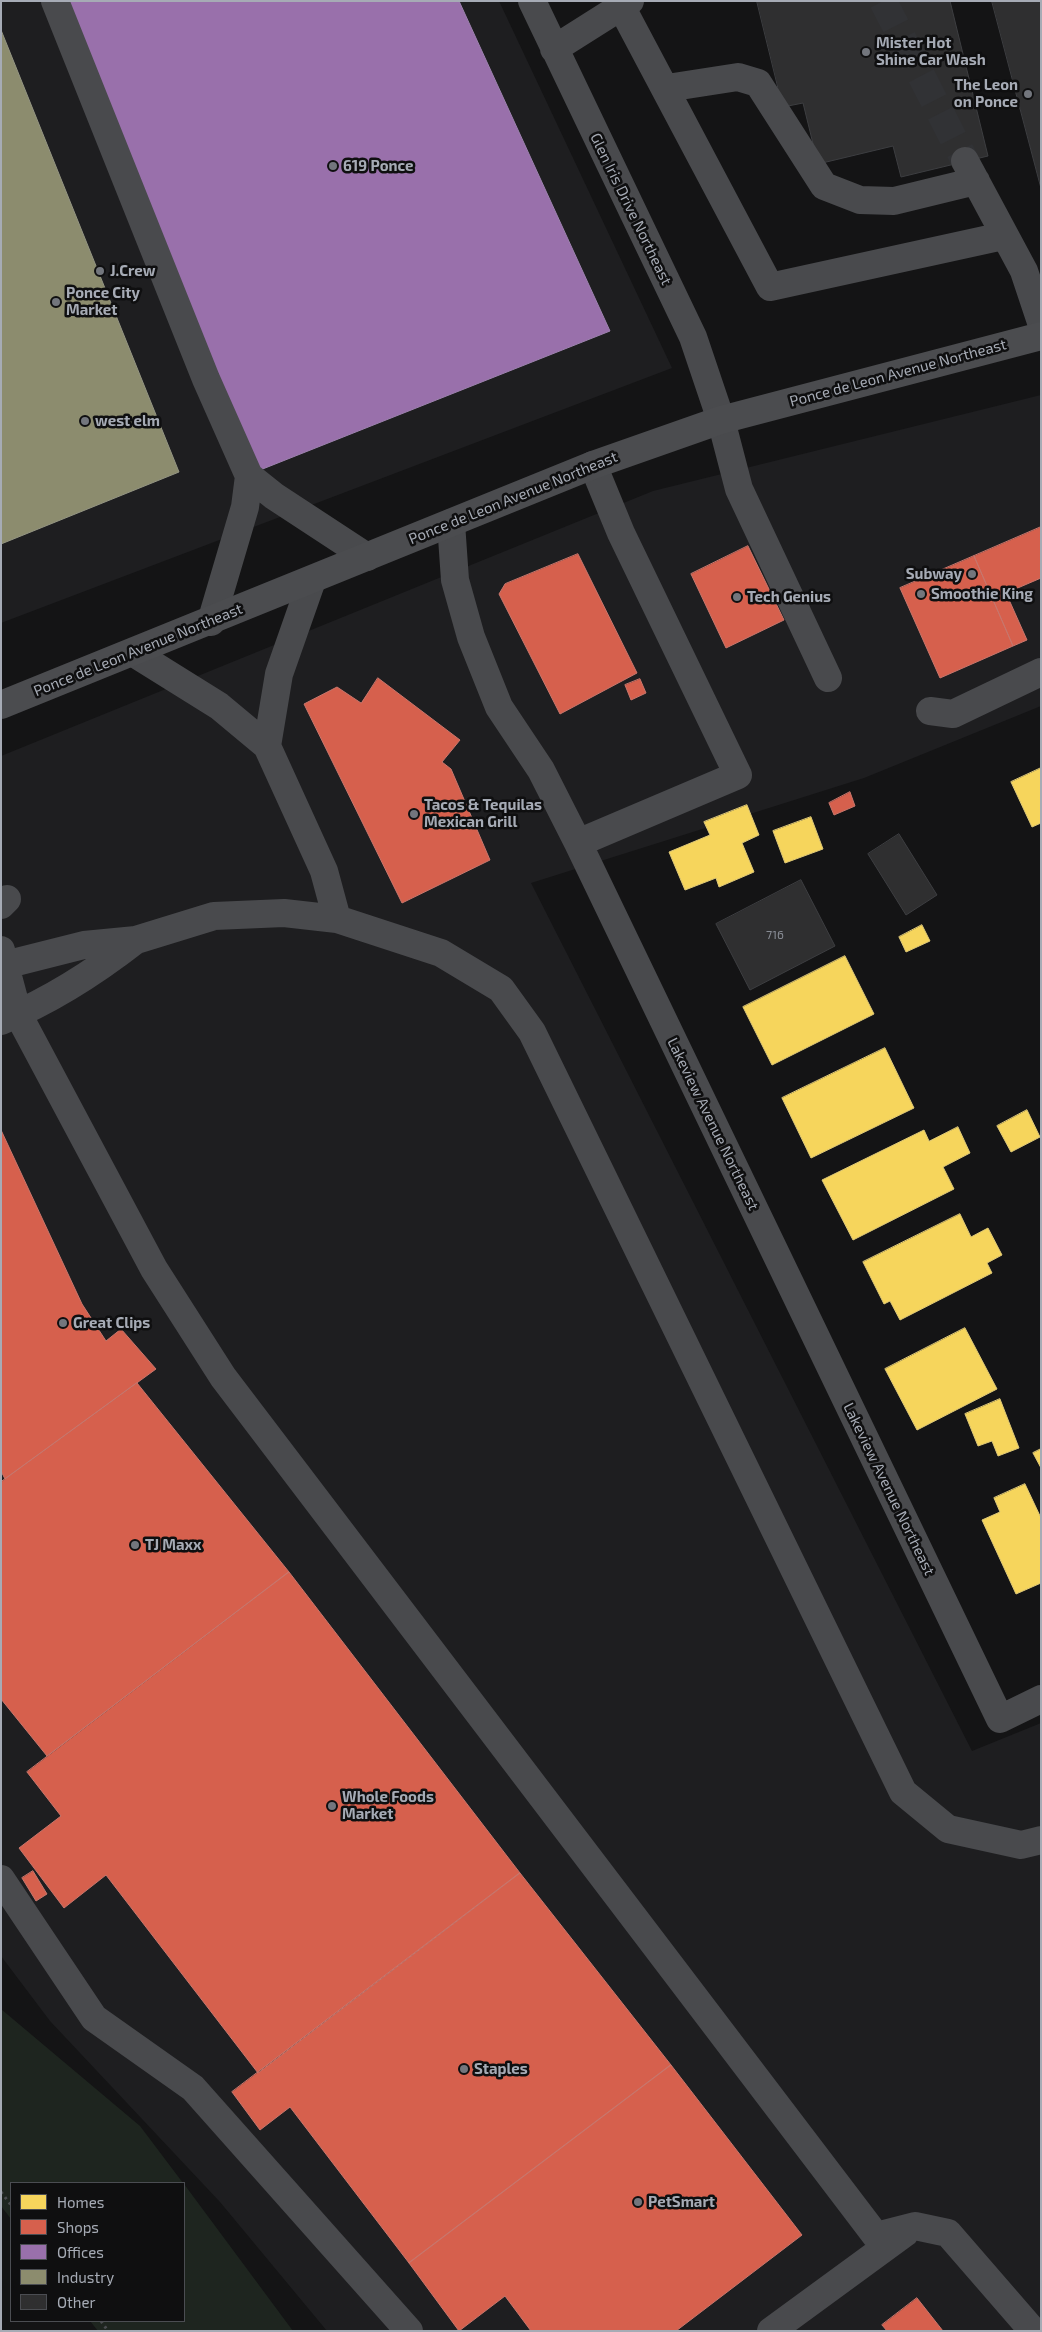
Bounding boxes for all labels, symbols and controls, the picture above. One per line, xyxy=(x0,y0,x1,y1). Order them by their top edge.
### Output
place label: Mister Hot Shine Car Wash xyxy=(876,34,986,69)
marker: Mister Hot Shine Car Wash xyxy=(860,46,872,58)
place label: The Leon on Ponce xyxy=(954,76,1018,111)
marker: The Leon on Ponce xyxy=(1022,88,1034,100)
street label: Glen Iris Drive Northeast xyxy=(586,130,676,288)
place label: 619 Ponce xyxy=(343,157,414,175)
marker: 619 Ponce xyxy=(327,160,339,172)
place label: J.Crew xyxy=(110,262,155,280)
marker: J.Crew xyxy=(94,265,106,277)
place label: Ponce City Market xyxy=(66,284,140,319)
marker: Ponce City Market xyxy=(50,296,62,308)
street label: Ponce de Leon Avenue Northeast xyxy=(788,335,1008,411)
place label: west elm xyxy=(95,412,160,430)
marker: west elm xyxy=(79,415,91,427)
street label: Ponce de Leon Avenue Northeast xyxy=(406,448,620,548)
place label: Subway xyxy=(906,565,962,583)
marker: Subway xyxy=(966,568,978,580)
place label: Smoothie King xyxy=(931,585,1033,603)
place label: Tech Genius xyxy=(747,588,831,606)
marker: Smoothie King xyxy=(915,588,927,600)
marker: Tech Genius xyxy=(731,591,743,603)
street label: Ponce de Leon Avenue Northeast xyxy=(31,600,245,700)
place label: Tacos & Tequilas Mexican Grill xyxy=(424,796,542,831)
marker: Tacos & Tequilas Mexican Grill xyxy=(408,808,420,820)
house number: 716 xyxy=(766,928,784,942)
street label: Lakeview Avenue Northeast xyxy=(663,1035,763,1213)
place label: Great Clips xyxy=(73,1314,150,1332)
marker: Great Clips xyxy=(57,1317,69,1329)
street label: Lakeview Avenue Northeast xyxy=(839,1400,939,1578)
place label: TJ Maxx xyxy=(145,1536,202,1554)
marker: TJ Maxx xyxy=(129,1539,141,1551)
place label: Whole Foods Market xyxy=(342,1788,434,1823)
marker: Whole Foods Market xyxy=(326,1800,338,1812)
place label: Staples xyxy=(474,2060,528,2078)
marker: Staples xyxy=(458,2063,470,2075)
legend xyxy=(10,2182,185,2322)
text: Homes xyxy=(57,2193,104,2211)
place label: PetSmart xyxy=(648,2193,715,2211)
marker: PetSmart xyxy=(632,2196,644,2208)
text: Shops xyxy=(57,2218,99,2236)
text: Offices xyxy=(57,2243,104,2261)
text: Industry xyxy=(57,2268,114,2286)
text: Other xyxy=(57,2293,96,2311)

